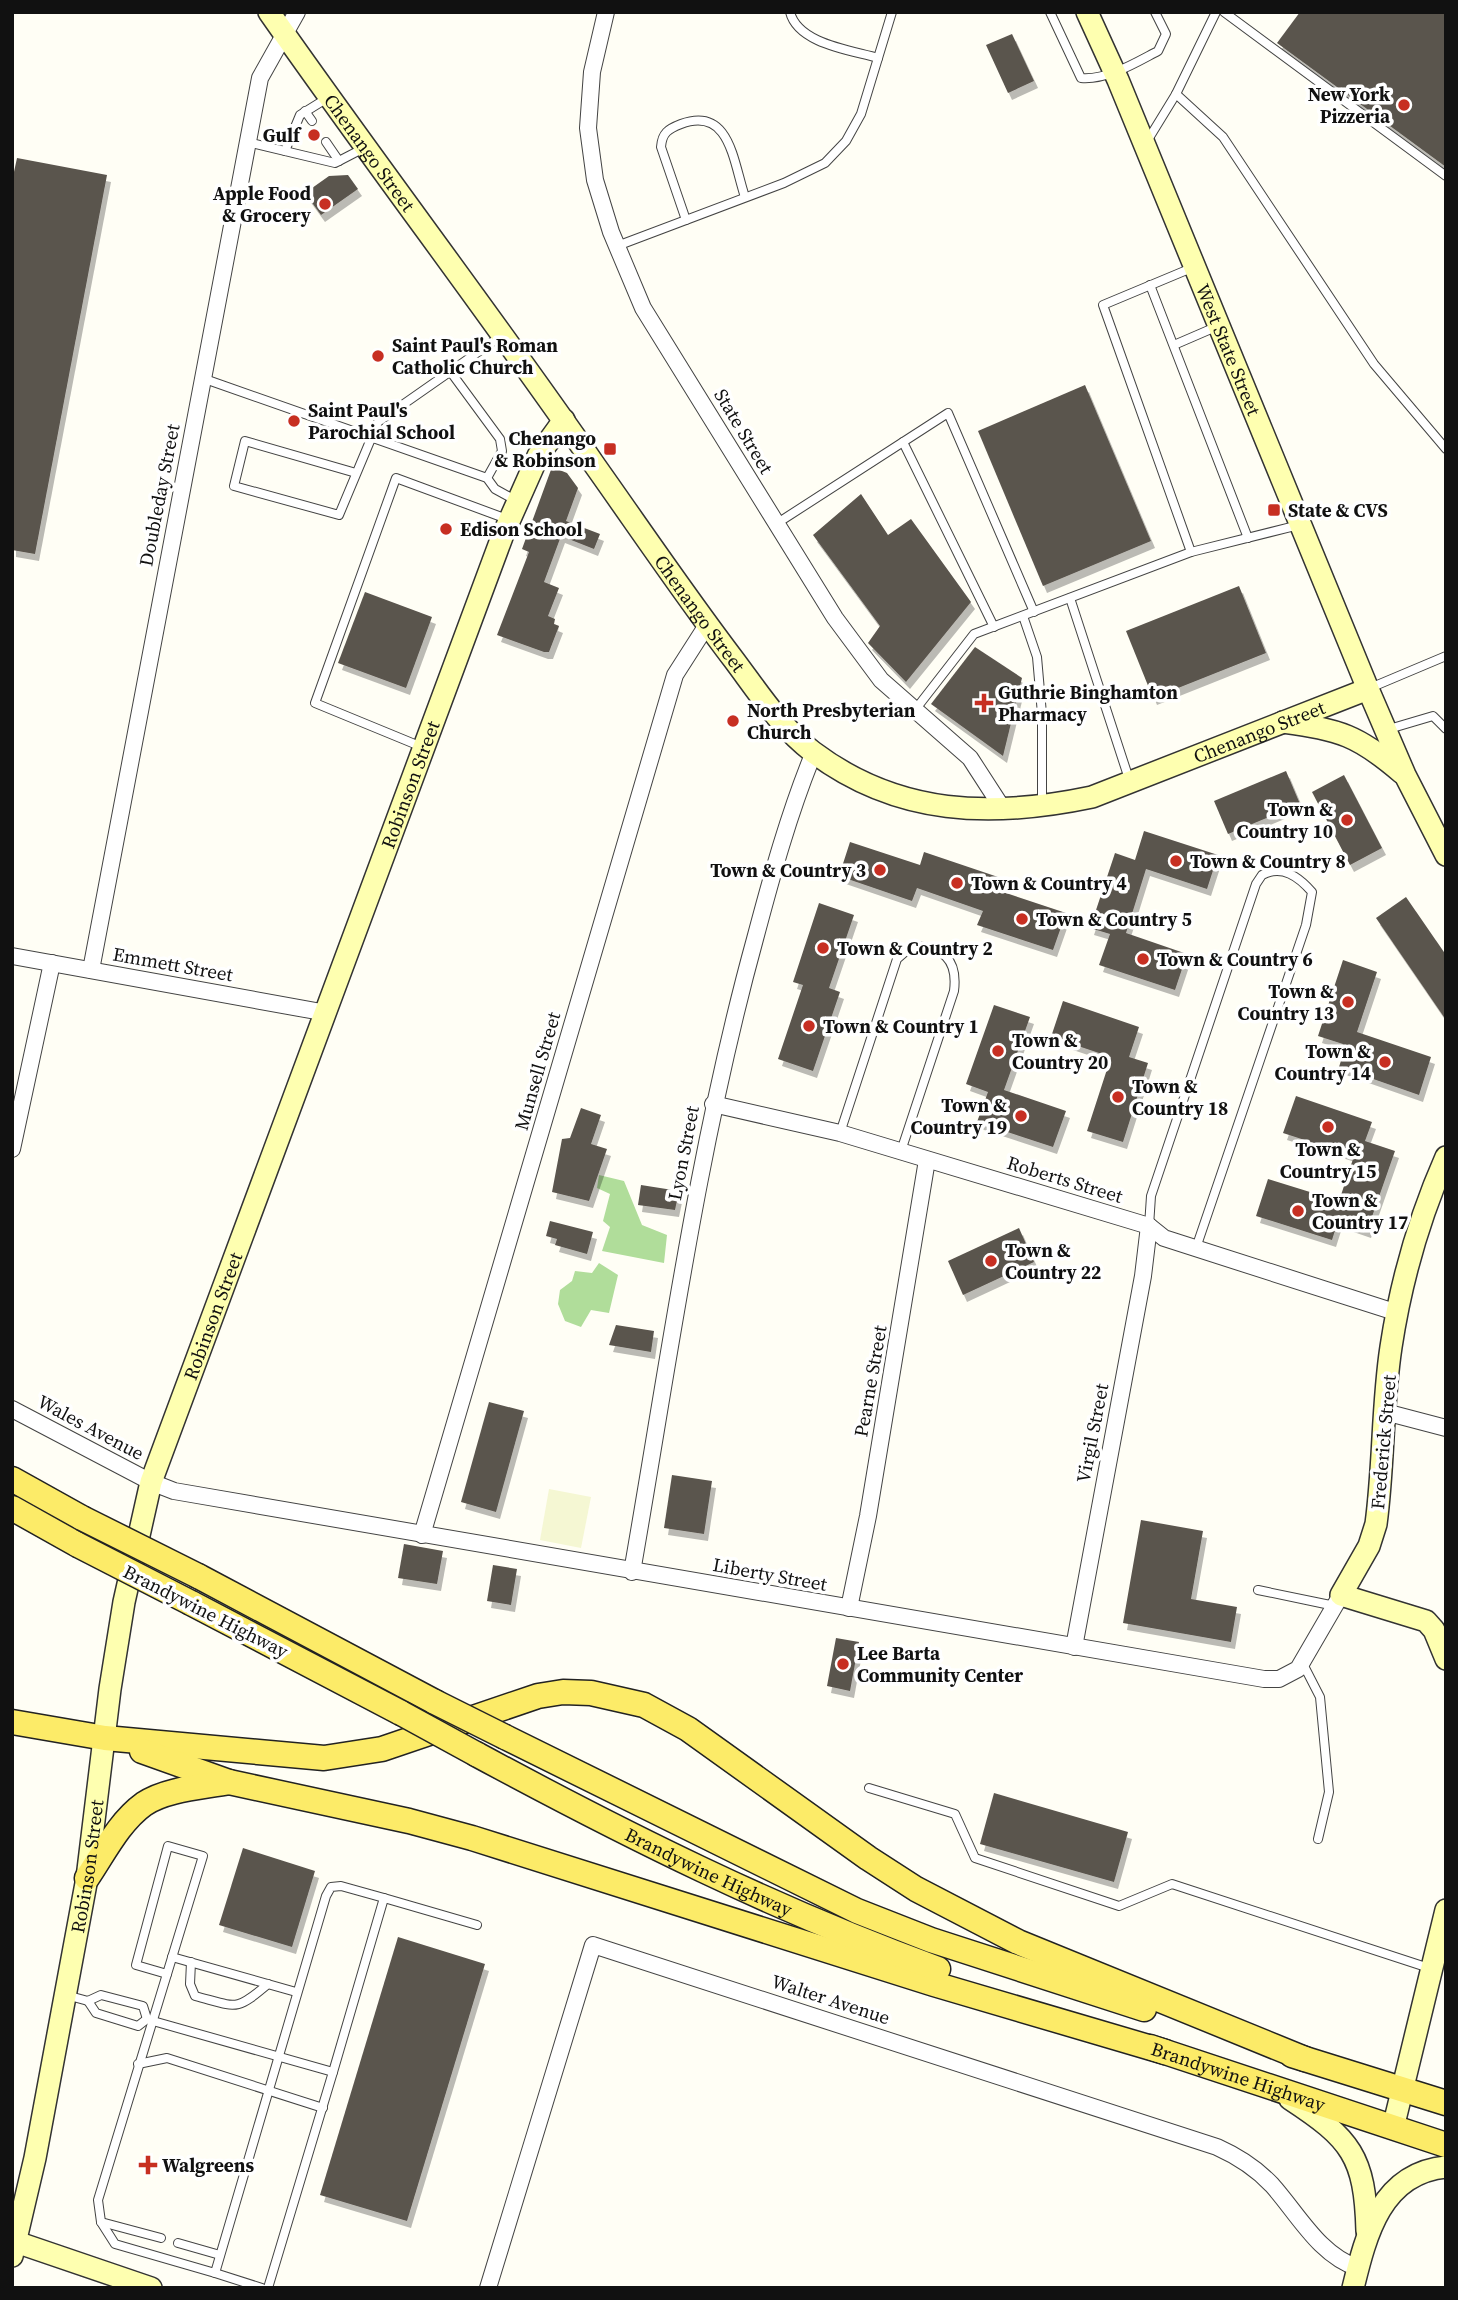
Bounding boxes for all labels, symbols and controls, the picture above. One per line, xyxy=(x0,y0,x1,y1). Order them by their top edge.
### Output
place label: New York Pizzeria xyxy=(1308,81,1391,129)
street label: Chenango Street xyxy=(318,89,422,217)
marker: New York Pizzeria xyxy=(1396,97,1412,113)
place label: Gulf xyxy=(263,122,302,148)
marker: Gulf xyxy=(306,127,322,143)
place label: Apple Food & Grocery xyxy=(213,180,312,228)
marker: Apple Food & Grocery xyxy=(317,196,333,212)
street label: West State Street xyxy=(1190,280,1268,420)
place label: Saint Paul's Roman Catholic Church xyxy=(392,332,558,380)
marker: Saint Paul's Roman Catholic Church xyxy=(370,348,386,364)
street label: State Street xyxy=(708,384,780,479)
place label: Saint Paul's Parochial School xyxy=(308,397,455,445)
marker: Saint Paul's Parochial School xyxy=(286,413,302,429)
street label: Doubleday Street xyxy=(132,421,186,568)
place label: Chenango & Robinson xyxy=(495,425,596,473)
marker: Chenango & Robinson xyxy=(602,441,618,457)
place label: State & CVS xyxy=(1288,497,1388,523)
marker: State & CVS xyxy=(1266,502,1282,518)
place label: Edison School xyxy=(460,516,583,542)
marker: Edison School xyxy=(438,521,454,537)
street label: Chenango Street xyxy=(649,550,752,678)
place label: Guthrie Binghamton Pharmacy xyxy=(998,679,1178,727)
street label: Chenango Street xyxy=(1189,694,1330,769)
marker: Guthrie Binghamton Pharmacy xyxy=(976,695,992,711)
place label: North Presbyterian Church xyxy=(747,697,916,745)
marker: North Presbyterian Church xyxy=(725,713,741,729)
street label: Robinson Street xyxy=(374,716,446,852)
place label: Town & Country 10 xyxy=(1237,796,1333,844)
marker: Town & Country 10 xyxy=(1339,812,1355,828)
place label: Town & Country 8 xyxy=(1190,848,1346,874)
marker: Town & Country 8 xyxy=(1168,853,1184,869)
place label: Town & Country 3 xyxy=(710,857,866,883)
marker: Town & Country 3 xyxy=(872,862,888,878)
place label: Town & Country 4 xyxy=(971,870,1127,896)
marker: Town & Country 4 xyxy=(949,875,965,891)
place label: Town & Country 5 xyxy=(1036,906,1192,932)
marker: Town & Country 5 xyxy=(1014,911,1030,927)
place label: Town & Country 2 xyxy=(837,935,993,961)
marker: Town & Country 2 xyxy=(815,940,831,956)
street label: Emmett Street xyxy=(111,941,236,987)
place label: Town & Country 6 xyxy=(1157,946,1313,972)
marker: Town & Country 6 xyxy=(1135,951,1151,967)
place label: Town & Country 13 xyxy=(1238,978,1334,1026)
marker: Town & Country 13 xyxy=(1340,994,1356,1010)
street label: Munsell Street xyxy=(508,1008,567,1133)
place label: Town & Country 1 xyxy=(823,1013,979,1039)
marker: Town & Country 1 xyxy=(801,1018,817,1034)
place label: Town & Country 20 xyxy=(1012,1027,1108,1075)
place label: Town & Country 14 xyxy=(1275,1038,1371,1086)
marker: Town & Country 20 xyxy=(990,1043,1006,1059)
marker: Town & Country 14 xyxy=(1377,1054,1393,1070)
place label: Town & Country 18 xyxy=(1132,1073,1228,1121)
marker: Town & Country 18 xyxy=(1110,1089,1126,1105)
place label: Town & Country 19 xyxy=(911,1092,1007,1140)
street label: Lyon Street xyxy=(661,1103,705,1202)
marker: Town & Country 19 xyxy=(1013,1108,1029,1124)
marker: Town & Country 15 xyxy=(1320,1119,1336,1135)
place label: Town & Country 15 xyxy=(1280,1136,1376,1184)
street label: Roberts Street xyxy=(1004,1149,1127,1209)
place label: Town & Country 17 xyxy=(1312,1187,1408,1235)
marker: Town & Country 17 xyxy=(1290,1203,1306,1219)
place label: Town & Country 22 xyxy=(1005,1237,1101,1285)
street label: Robinson Street xyxy=(177,1248,249,1384)
marker: Town & Country 22 xyxy=(983,1253,999,1269)
street label: Pearne Street xyxy=(847,1322,893,1439)
street label: Frederick Street xyxy=(1364,1373,1402,1511)
street label: Virgil Street xyxy=(1070,1380,1115,1485)
street label: Wales Avenue xyxy=(33,1388,149,1466)
street label: Liberty Street xyxy=(711,1551,830,1597)
street label: Brandywine Highway xyxy=(119,1558,293,1664)
place label: Lee Barta Community Center xyxy=(857,1640,1023,1688)
marker: Lee Barta Community Center xyxy=(835,1656,851,1672)
street label: Robinson Street xyxy=(64,1797,110,1935)
street label: Brandywine Highway xyxy=(621,1821,797,1922)
street label: Walter Avenue xyxy=(768,1968,894,2030)
street label: Brandywine Highway xyxy=(1148,2035,1329,2117)
place label: Walgreens xyxy=(162,2152,254,2178)
marker: Walgreens xyxy=(140,2157,156,2173)

